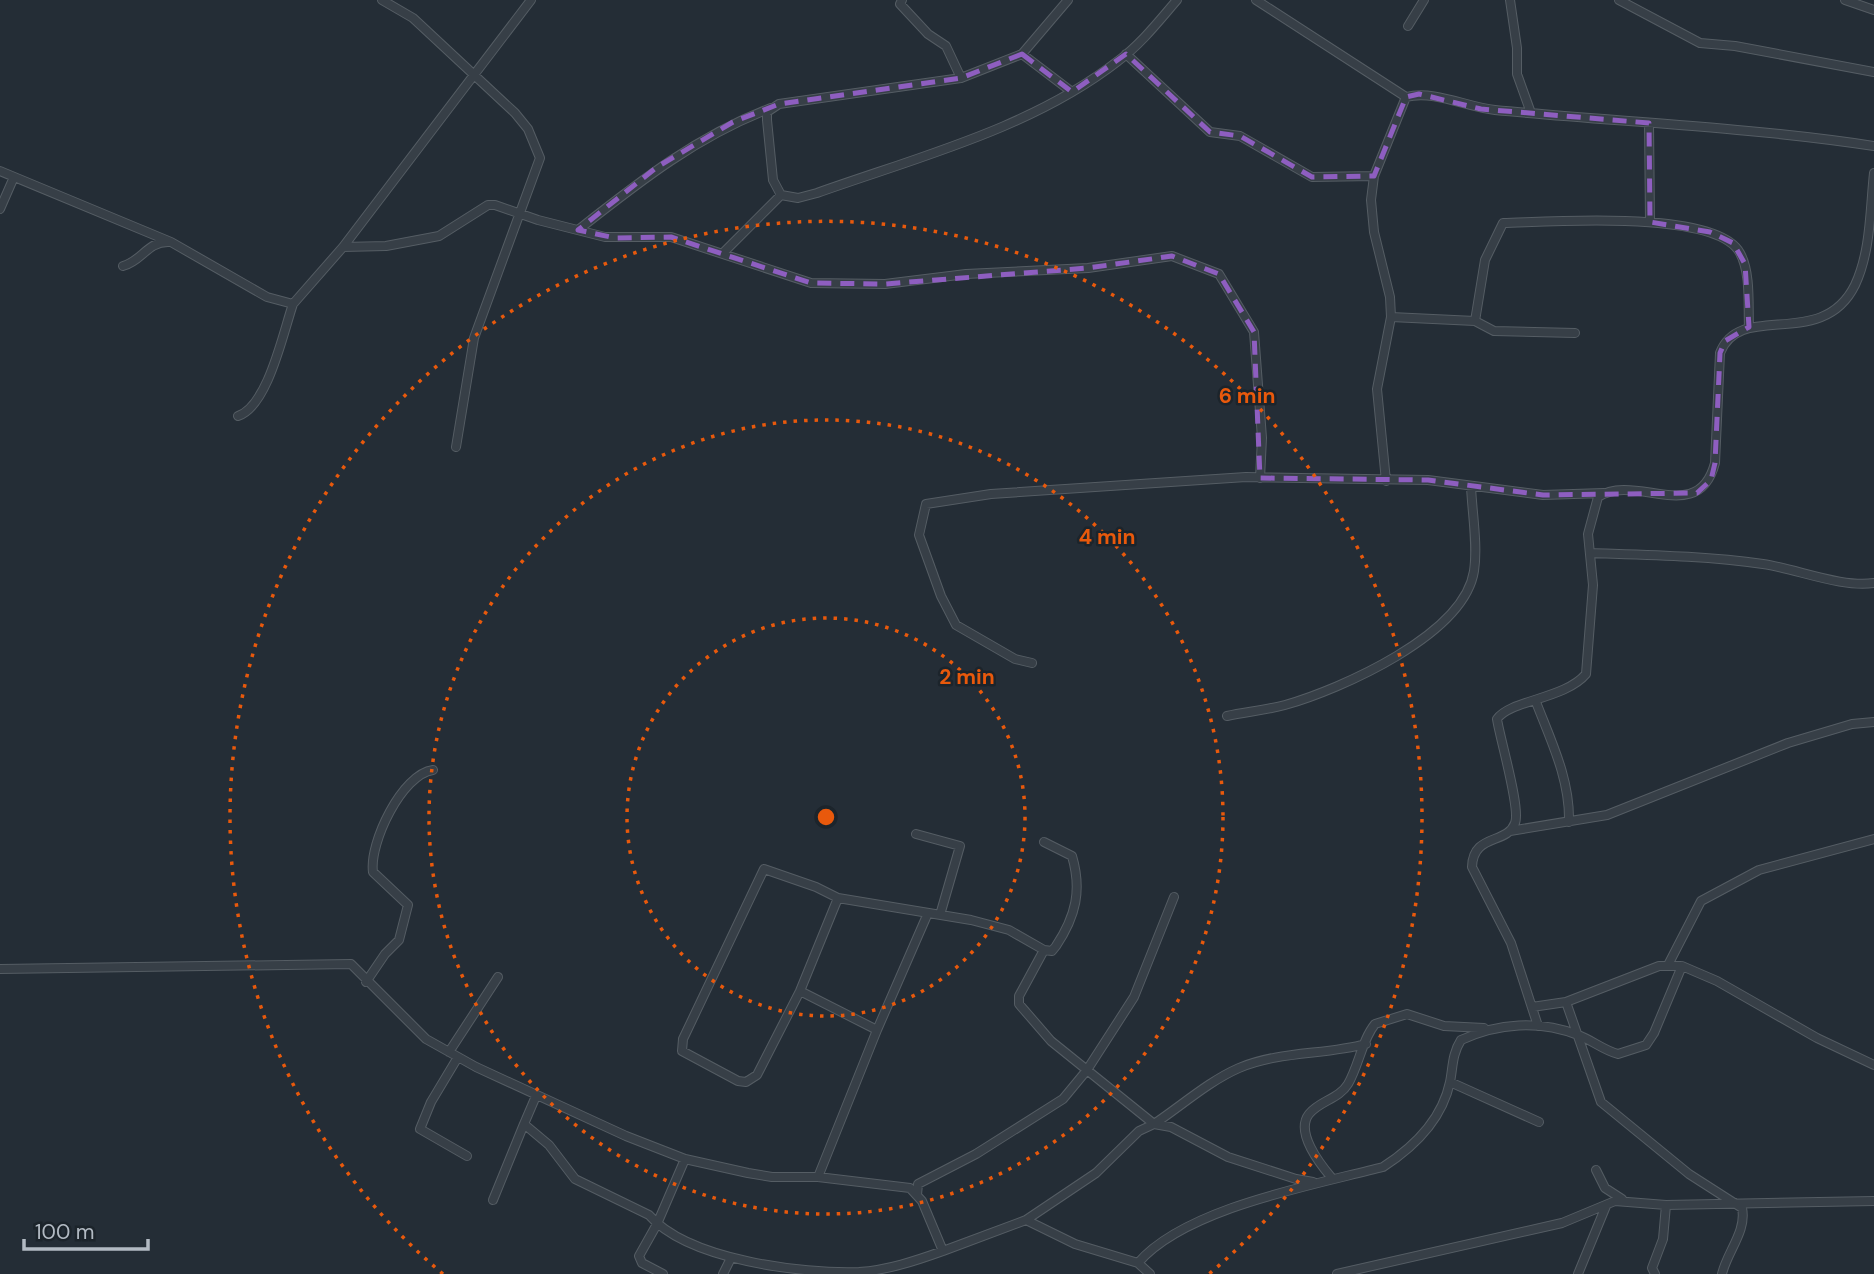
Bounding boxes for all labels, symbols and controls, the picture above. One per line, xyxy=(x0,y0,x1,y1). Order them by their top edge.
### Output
text: 6 min xyxy=(1219,382,1275,410)
text: 4 min xyxy=(1078,523,1136,551)
text: 2 min xyxy=(939,663,995,691)
centre of rings xyxy=(814,805,838,829)
scale bar xyxy=(24,1208,149,1252)
text: 100 m xyxy=(35,1218,95,1246)

